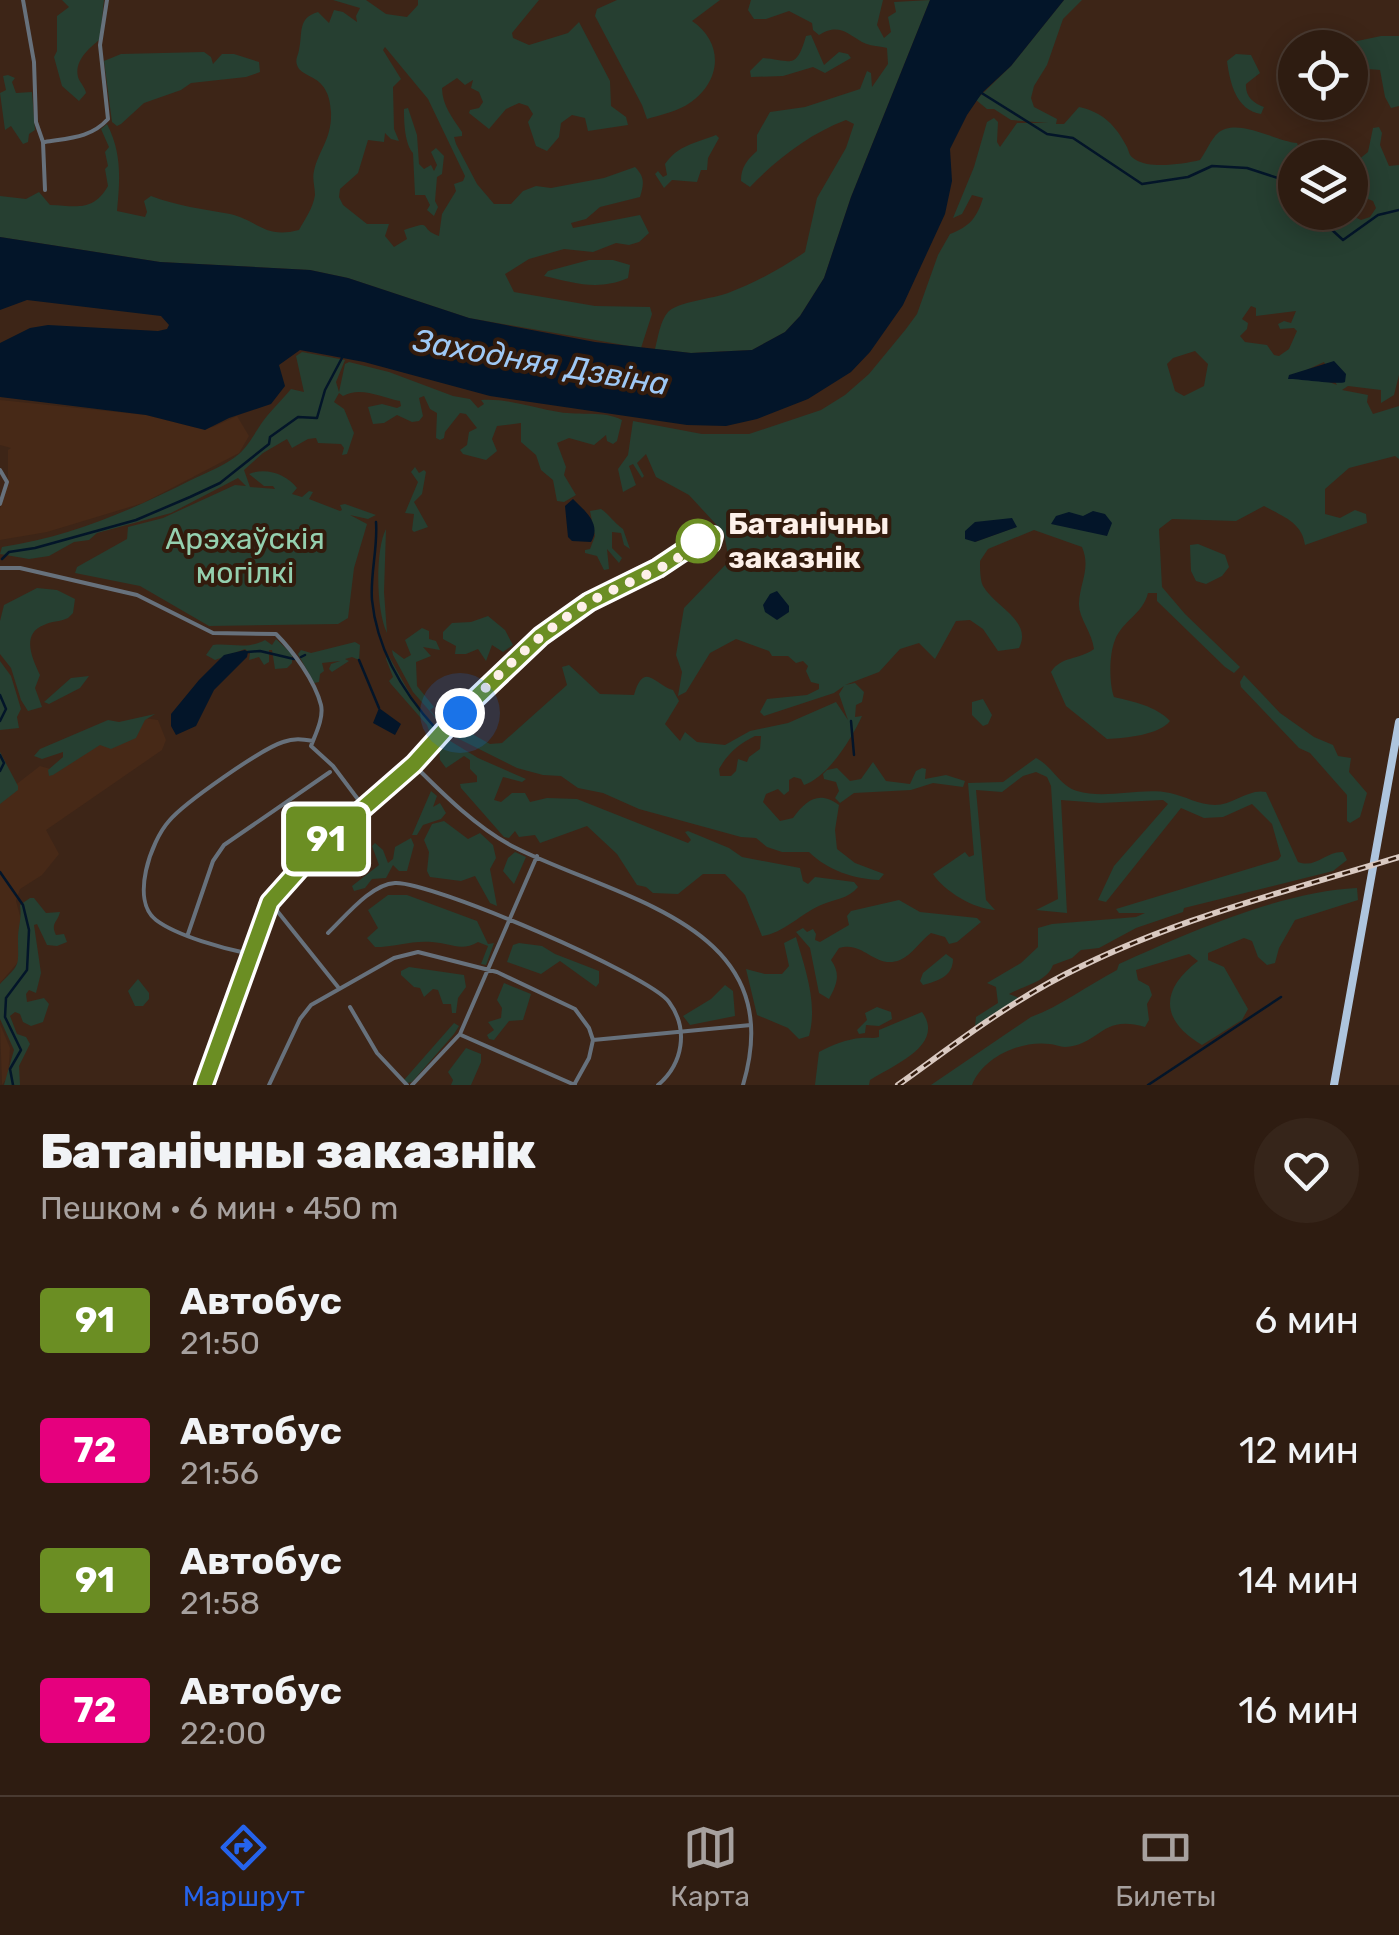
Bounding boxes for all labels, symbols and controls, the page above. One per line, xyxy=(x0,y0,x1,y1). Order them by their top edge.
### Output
map controls xyxy=(1278,30,1368,230)
button: locate xyxy=(1278,30,1368,120)
button: layers xyxy=(1278,140,1368,230)
water label: Заходняя Дзвіна xyxy=(409,321,672,403)
place label: Батанічны заказнік xyxy=(728,506,889,576)
marker: Батанічны заказнік xyxy=(677,520,719,562)
park label: Арэхаўскія могілкі xyxy=(165,521,325,591)
your location xyxy=(435,688,485,738)
line badge: 91 xyxy=(281,806,371,872)
text: 91 xyxy=(306,818,346,860)
button: heart xyxy=(1254,1118,1359,1223)
text: Батанічны заказнік xyxy=(40,1123,536,1180)
text: Пешком · 6 мин · 450 m xyxy=(40,1189,398,1227)
text: Автобус xyxy=(180,1278,342,1324)
text: 6 мин xyxy=(1255,1297,1359,1343)
text: 91 xyxy=(75,1299,115,1341)
text: 21:50 xyxy=(180,1324,260,1362)
text: Автобус xyxy=(180,1408,342,1454)
text: 12 мин xyxy=(1239,1427,1359,1473)
text: 72 xyxy=(74,1429,116,1471)
text: 21:56 xyxy=(180,1454,259,1492)
text: Автобус xyxy=(180,1538,342,1584)
text: 14 мин xyxy=(1238,1557,1359,1603)
text: 91 xyxy=(75,1559,115,1601)
text: 21:58 xyxy=(180,1584,260,1622)
text: Автобус xyxy=(180,1668,342,1714)
text: 16 мин xyxy=(1238,1687,1359,1733)
text: 72 xyxy=(74,1689,116,1731)
text: 22:00 xyxy=(180,1714,266,1752)
tab: Маршрут xyxy=(183,1820,305,1913)
tab: Карта xyxy=(670,1820,750,1913)
tab: Билеты xyxy=(1115,1820,1216,1913)

